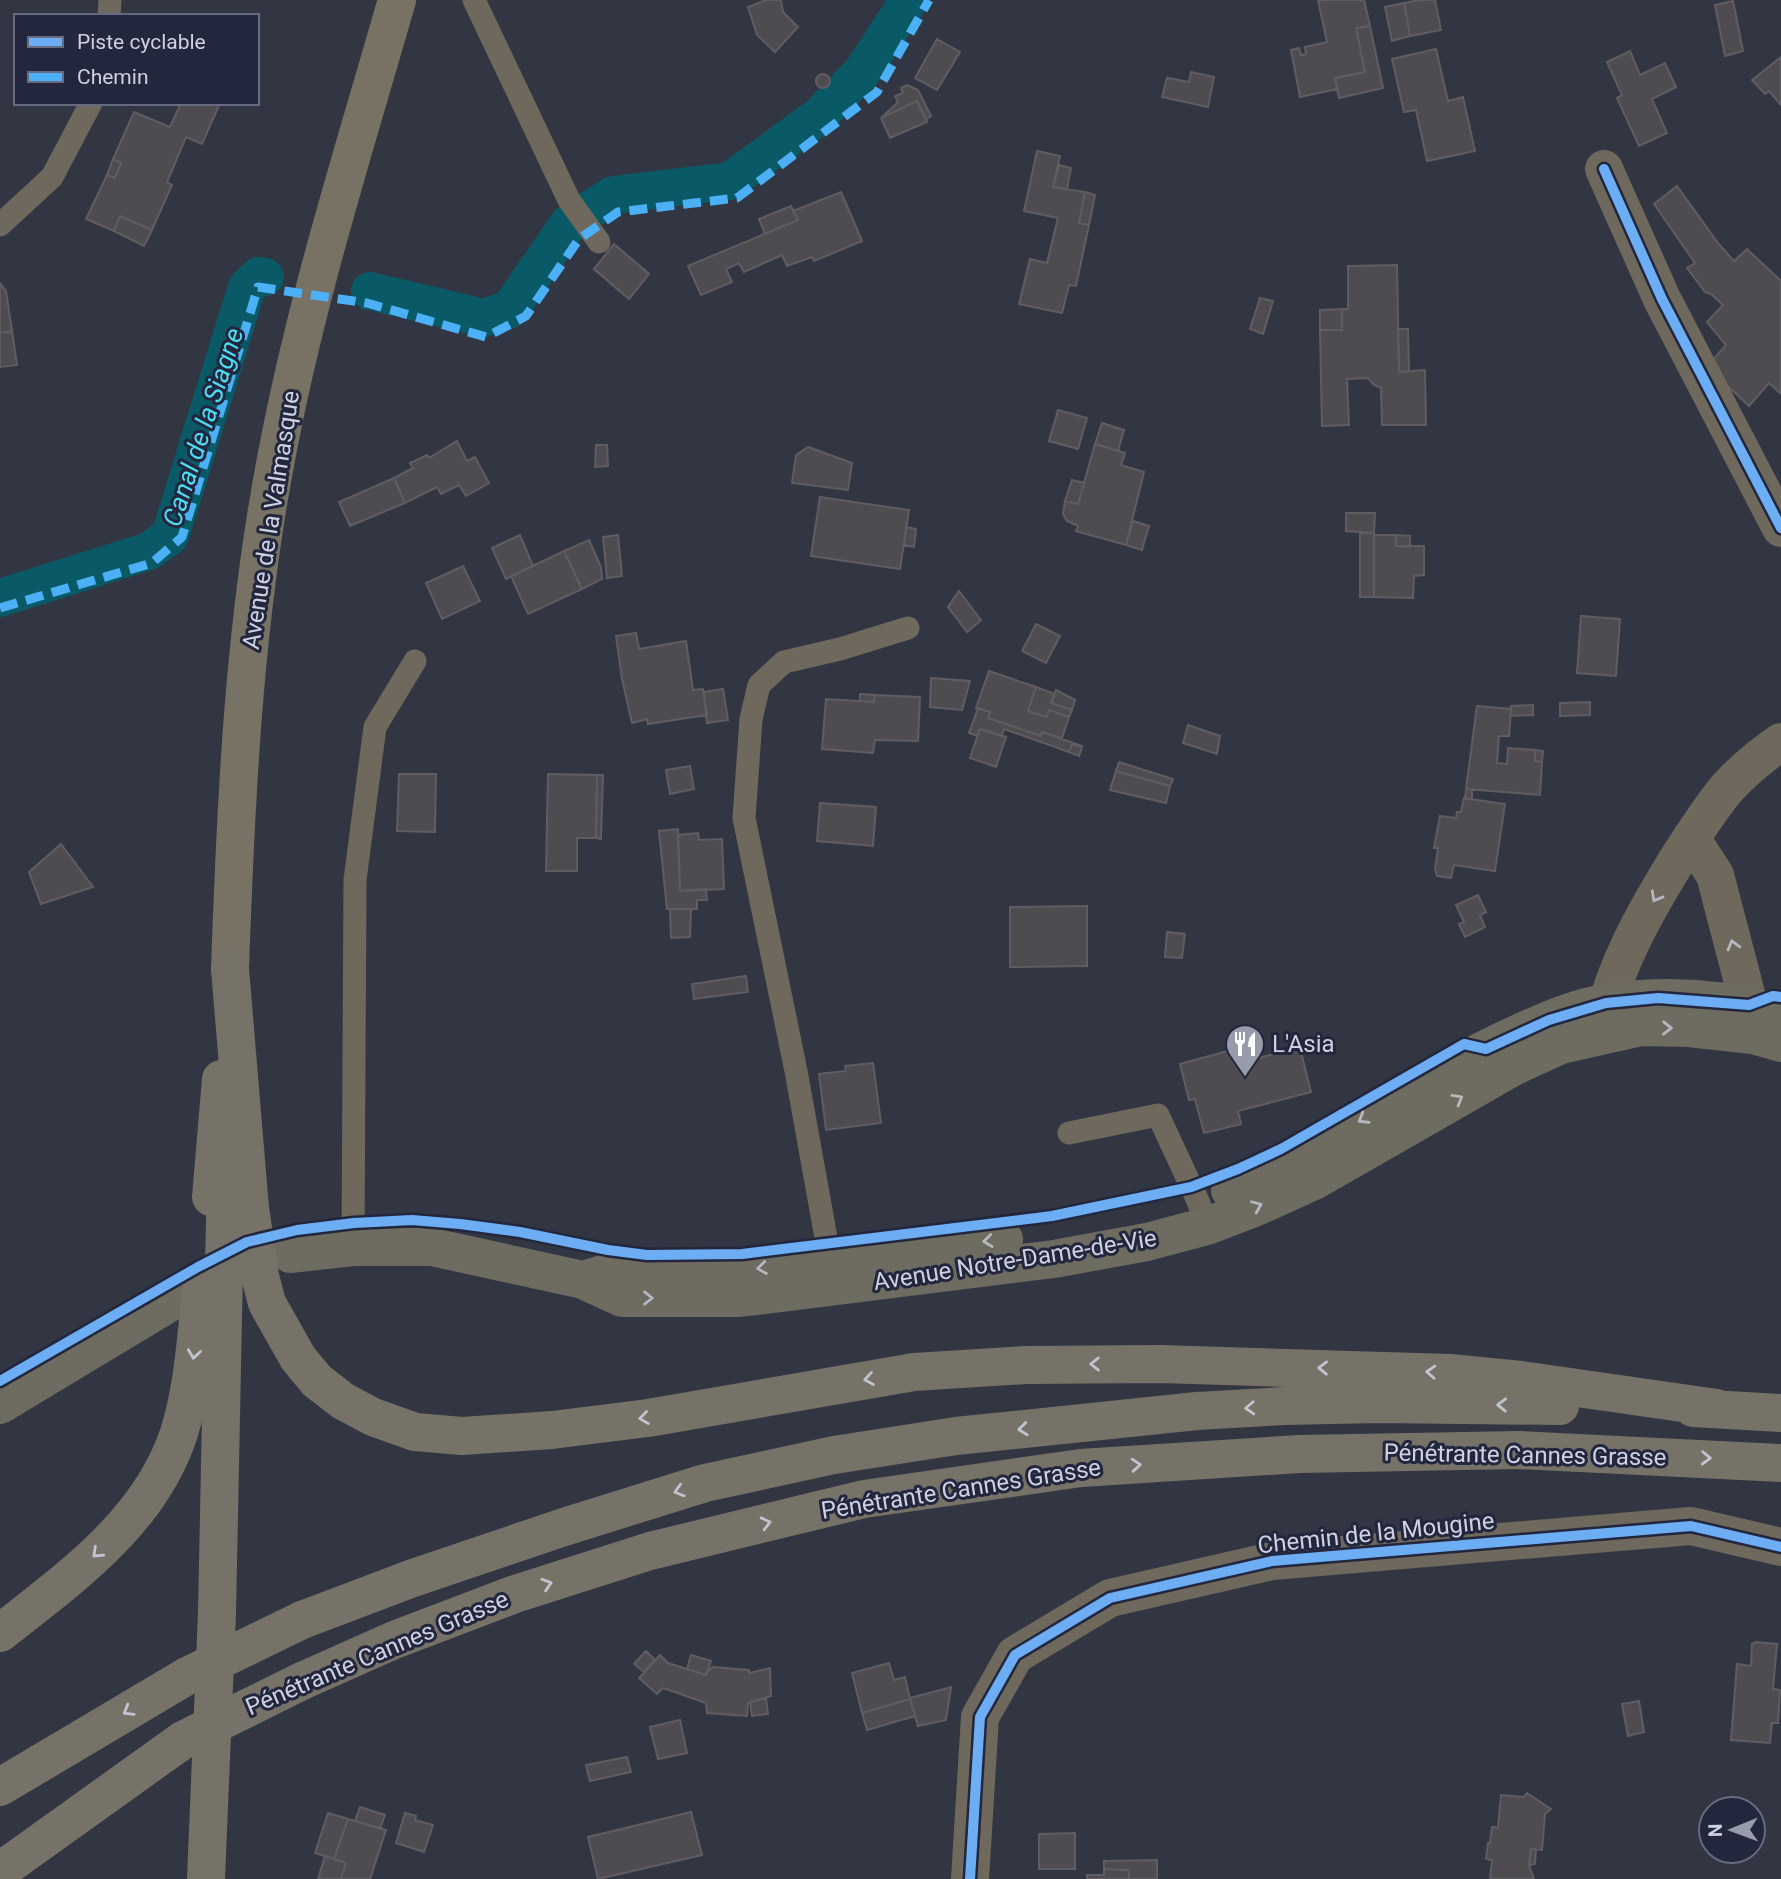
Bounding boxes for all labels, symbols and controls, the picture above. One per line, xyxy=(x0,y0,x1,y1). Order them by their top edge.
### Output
legend xyxy=(14,14,259,105)
text: Piste cyclable xyxy=(77,30,206,54)
text: Chemin xyxy=(77,65,149,89)
water label: Canal de la Siagne xyxy=(157,324,249,530)
street label: Avenue de la Valmasque xyxy=(237,389,305,651)
one-way arrow xyxy=(1651,889,1664,902)
one-way arrow xyxy=(1727,939,1741,951)
one-way arrow xyxy=(1661,1020,1672,1035)
restaurant icon: L'Asia xyxy=(1224,1023,1266,1078)
place label: L'Asia xyxy=(1272,1030,1335,1058)
one-way arrow xyxy=(1451,1094,1463,1107)
one-way arrow xyxy=(1357,1111,1370,1124)
one-way arrow xyxy=(1250,1200,1263,1214)
street label: Avenue Notre-Dame-de-Vie xyxy=(871,1224,1159,1296)
one-way arrow xyxy=(982,1233,994,1248)
one-way arrow xyxy=(756,1261,768,1276)
one-way arrow xyxy=(643,1290,653,1306)
one-way arrow xyxy=(187,1348,202,1359)
one-way arrow xyxy=(1089,1356,1100,1372)
one-way arrow xyxy=(1317,1360,1327,1376)
one-way arrow xyxy=(1425,1365,1436,1380)
one-way arrow xyxy=(863,1371,874,1386)
one-way arrow xyxy=(1496,1398,1507,1413)
one-way arrow xyxy=(1244,1400,1255,1415)
one-way arrow xyxy=(639,1411,650,1426)
one-way arrow xyxy=(1017,1421,1029,1436)
street label: Pénétrante Cannes Grasse xyxy=(1383,1439,1667,1471)
one-way arrow xyxy=(1700,1451,1711,1466)
street label: Pénétrante Cannes Grasse xyxy=(819,1453,1103,1525)
one-way arrow xyxy=(1130,1457,1141,1472)
one-way arrow xyxy=(674,1483,686,1498)
street label: Chemin de la Mougine xyxy=(1256,1507,1496,1559)
one-way arrow xyxy=(760,1517,772,1531)
one-way arrow xyxy=(92,1544,105,1557)
one-way arrow xyxy=(541,1578,553,1592)
street label: Pénétrante Cannes Grasse xyxy=(241,1585,513,1721)
one-way arrow xyxy=(122,1703,135,1716)
north arrow xyxy=(1697,1795,1767,1865)
text: N xyxy=(1704,1823,1727,1837)

